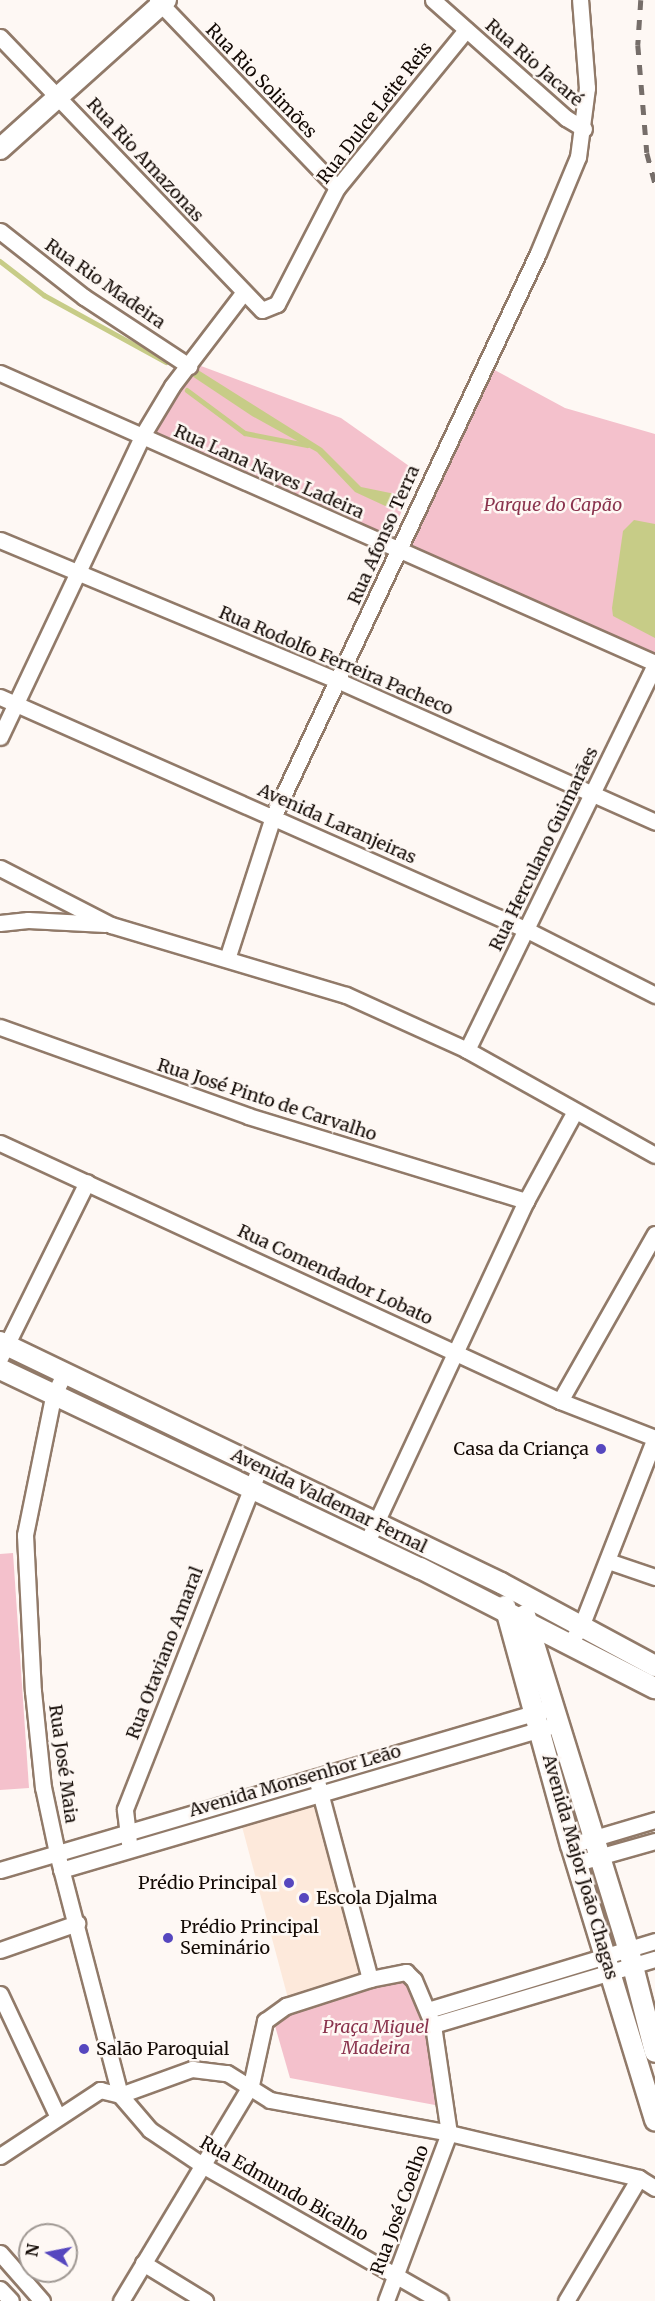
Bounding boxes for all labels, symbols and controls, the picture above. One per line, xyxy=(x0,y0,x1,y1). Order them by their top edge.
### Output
street label: Rua Rio Jacaré xyxy=(481,15,587,111)
street label: Rua Rio Solimões xyxy=(201,19,321,143)
street label: Rua Dulce Leite Reis xyxy=(313,38,437,188)
street label: Rua Rio Amazonas xyxy=(82,94,208,226)
street label: Rua Rio Madeira xyxy=(41,234,169,334)
street label: Rua Lana Naves Ladeira xyxy=(171,420,367,524)
street label: Rua Afonso Terra xyxy=(344,462,424,608)
park label: Parque do Capão xyxy=(484,494,622,516)
street label: Rua Rodolfo Ferreira Pacheco xyxy=(216,602,456,720)
street label: Rua Herculano Guimarães xyxy=(485,743,603,955)
street label: Avenida Laranjeiras xyxy=(254,779,420,869)
street label: Rua José Pinto de Carvalho xyxy=(154,1054,380,1146)
street label: Rua Comendador Lobato xyxy=(234,1220,436,1330)
place label: Casa da Criança xyxy=(454,1438,589,1460)
marker: Casa da Criança xyxy=(594,1442,608,1456)
street label: Avenida Valdemar Fernal xyxy=(227,1444,431,1558)
street label: Rua Otaviano Amaral xyxy=(122,1564,208,1742)
street label: Rua José Maia xyxy=(44,1703,82,1825)
street label: Avenida Monsenhor Leão xyxy=(187,1740,403,1822)
street label: Avenida Major João Chagas xyxy=(537,1752,623,1982)
place label: Prédio Principal xyxy=(138,1872,277,1894)
marker: Prédio Principal xyxy=(282,1876,296,1890)
place label: Escola Djalma xyxy=(316,1887,437,1909)
marker: Escola Djalma xyxy=(297,1891,311,1905)
place label: Prédio Principal Seminário xyxy=(180,1917,319,1960)
marker: Prédio Principal Seminário xyxy=(161,1931,175,1945)
park label: Praça Miguel Madeira xyxy=(323,2017,429,2060)
place label: Salão Paroquial xyxy=(96,2038,229,2060)
marker: Salão Paroquial xyxy=(77,2042,91,2056)
street label: Rua Edmundo Bicalho xyxy=(196,2132,372,2246)
street label: Rua José Coelho xyxy=(367,2142,433,2278)
north arrow xyxy=(18,2223,78,2283)
text: N xyxy=(21,2242,43,2258)

